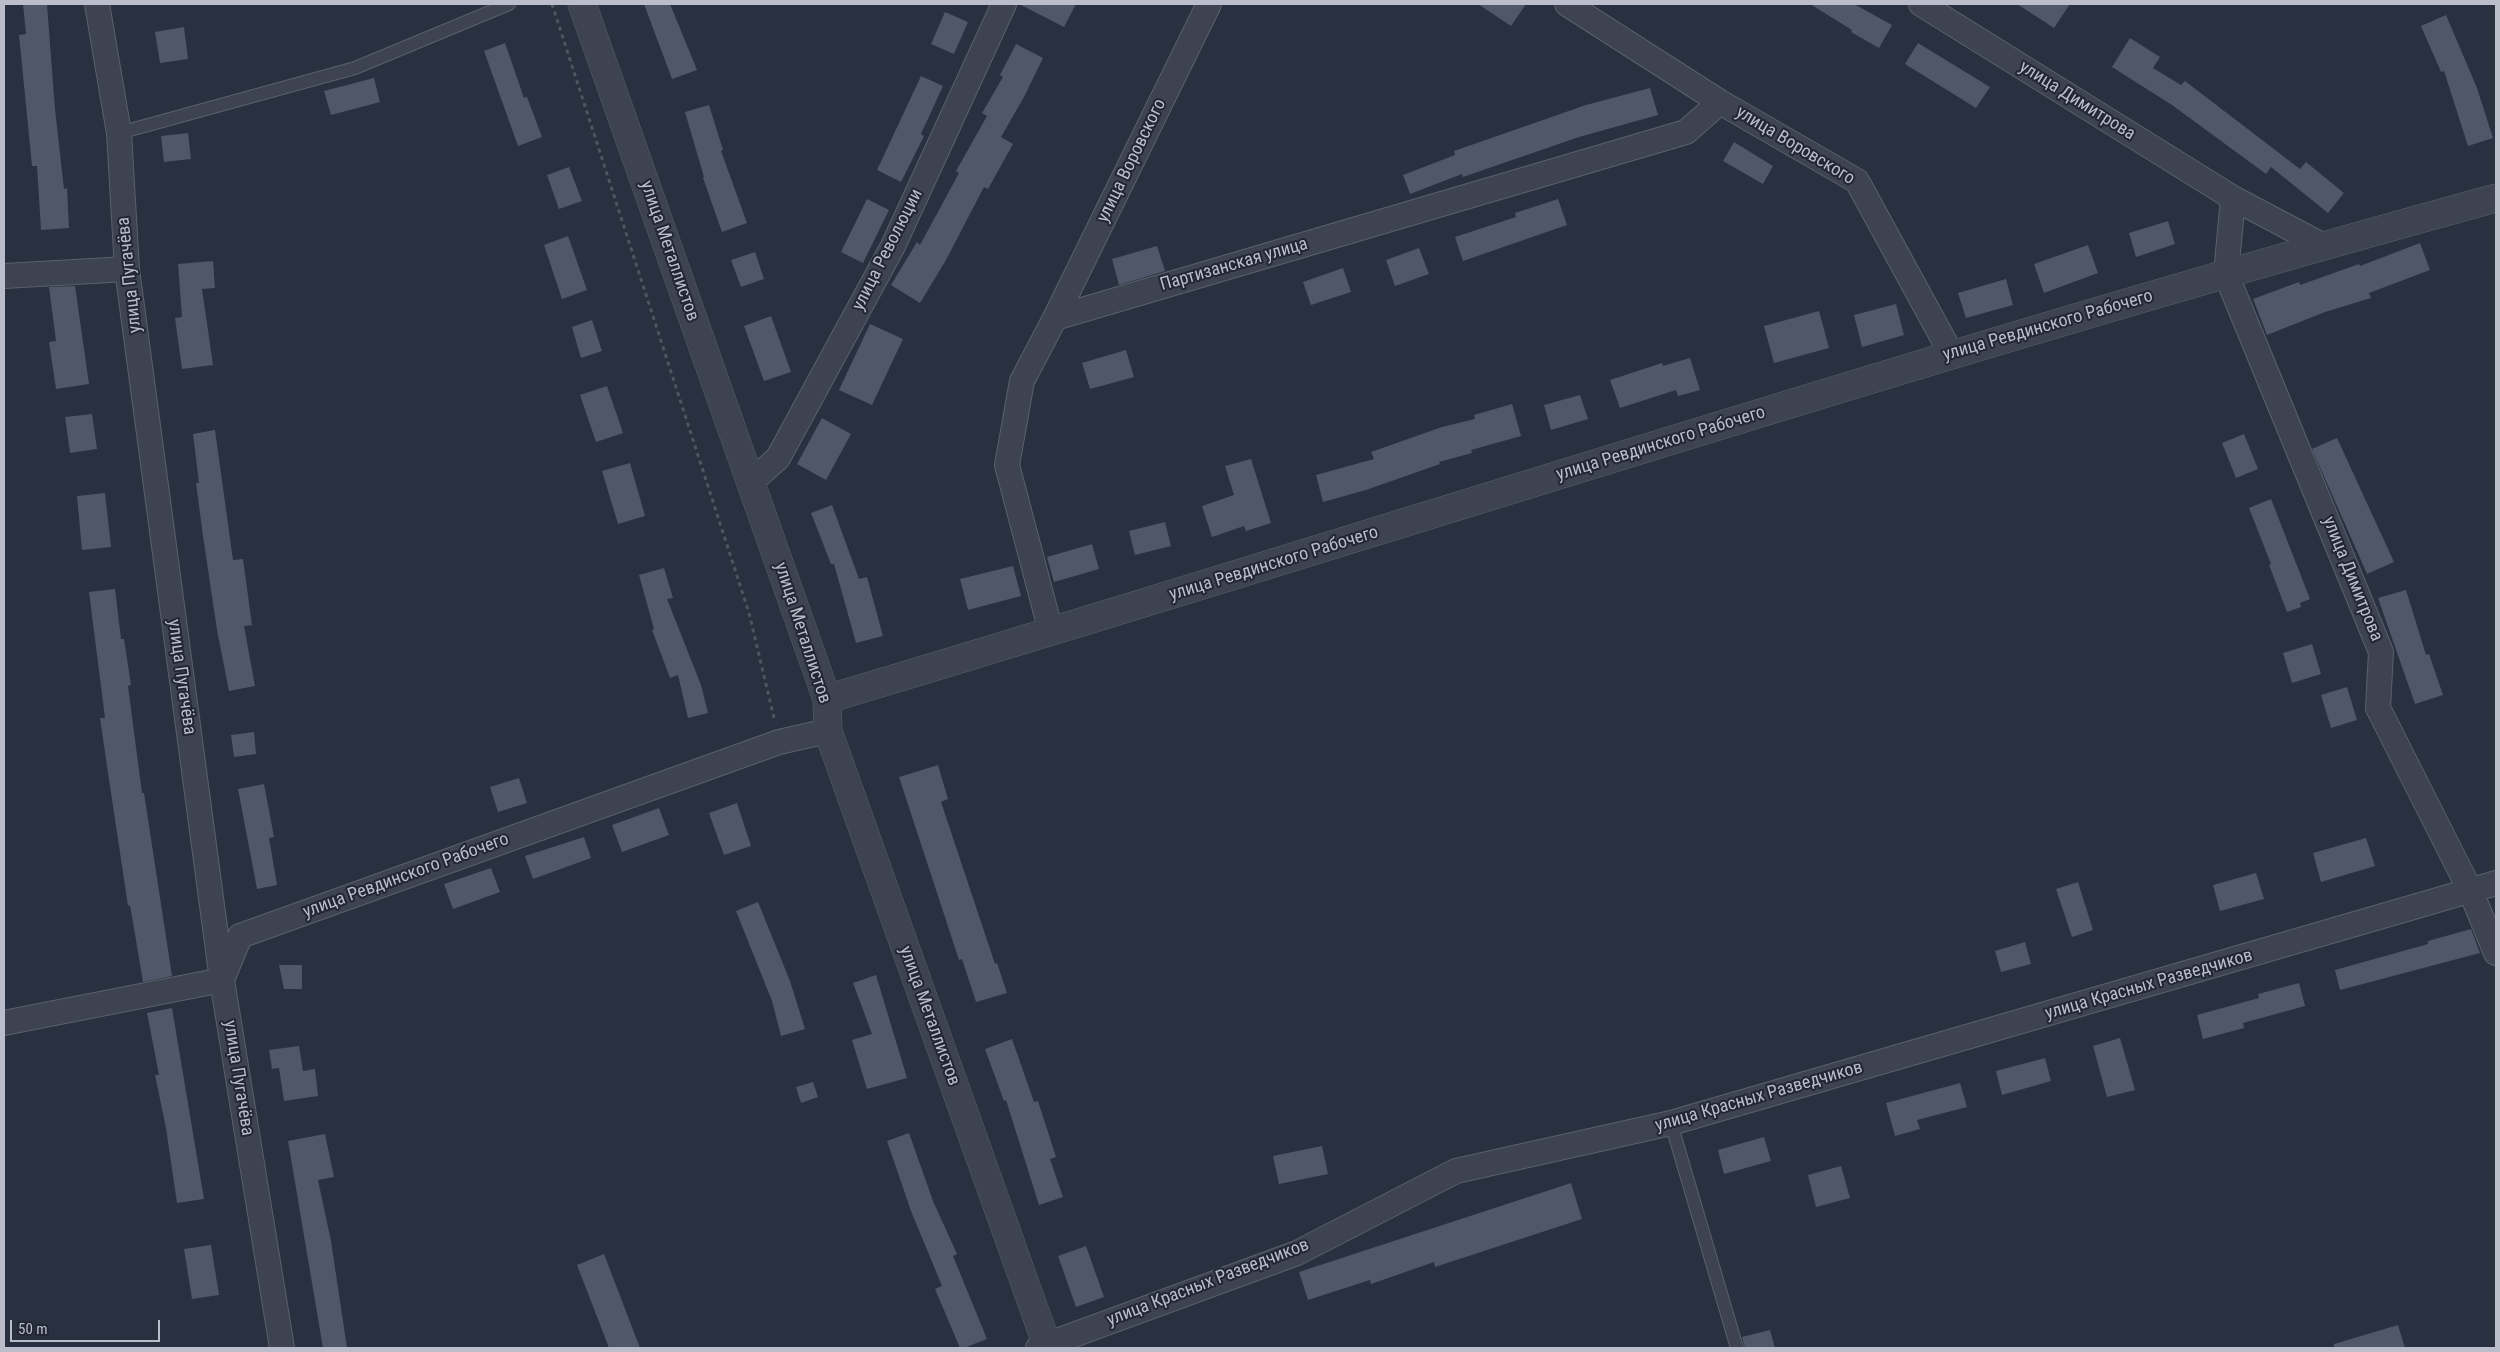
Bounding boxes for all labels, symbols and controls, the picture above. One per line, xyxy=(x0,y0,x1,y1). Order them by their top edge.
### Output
street label: улица Димитрова xyxy=(2015,57,2139,145)
street label: улица Воровского xyxy=(1093,96,1171,226)
street label: улица Воровского xyxy=(1732,102,1858,190)
street label: улица Металлистов xyxy=(635,178,703,324)
street label: улица Революции xyxy=(848,186,928,314)
street label: улица Пугачёва xyxy=(113,216,147,334)
street label: Партизанская улица xyxy=(1158,234,1310,296)
street label: улица Ревдинского Рабочего xyxy=(1941,286,2155,366)
street label: улица Ревдинского Рабочего xyxy=(1554,402,1768,486)
street label: улица Димитрова xyxy=(2317,513,2387,645)
street label: улица Ревдинского Рабочего xyxy=(1167,522,1381,606)
street label: улица Металлистов xyxy=(769,560,835,706)
street label: улица Пугачёва xyxy=(162,618,200,736)
street label: улица Ревдинского Рабочего xyxy=(300,829,512,923)
street label: улица Металлистов xyxy=(894,943,964,1089)
street label: улица Красных Разведчиков xyxy=(2043,945,2255,1025)
street label: улица Пугачёва xyxy=(218,1019,258,1137)
street label: улица Красных Разведчиков xyxy=(1653,1057,1865,1137)
street label: улица Красных Разведчиков xyxy=(1104,1234,1312,1332)
scale bar xyxy=(12,1310,162,1342)
text: 50 m xyxy=(18,1320,48,1338)

